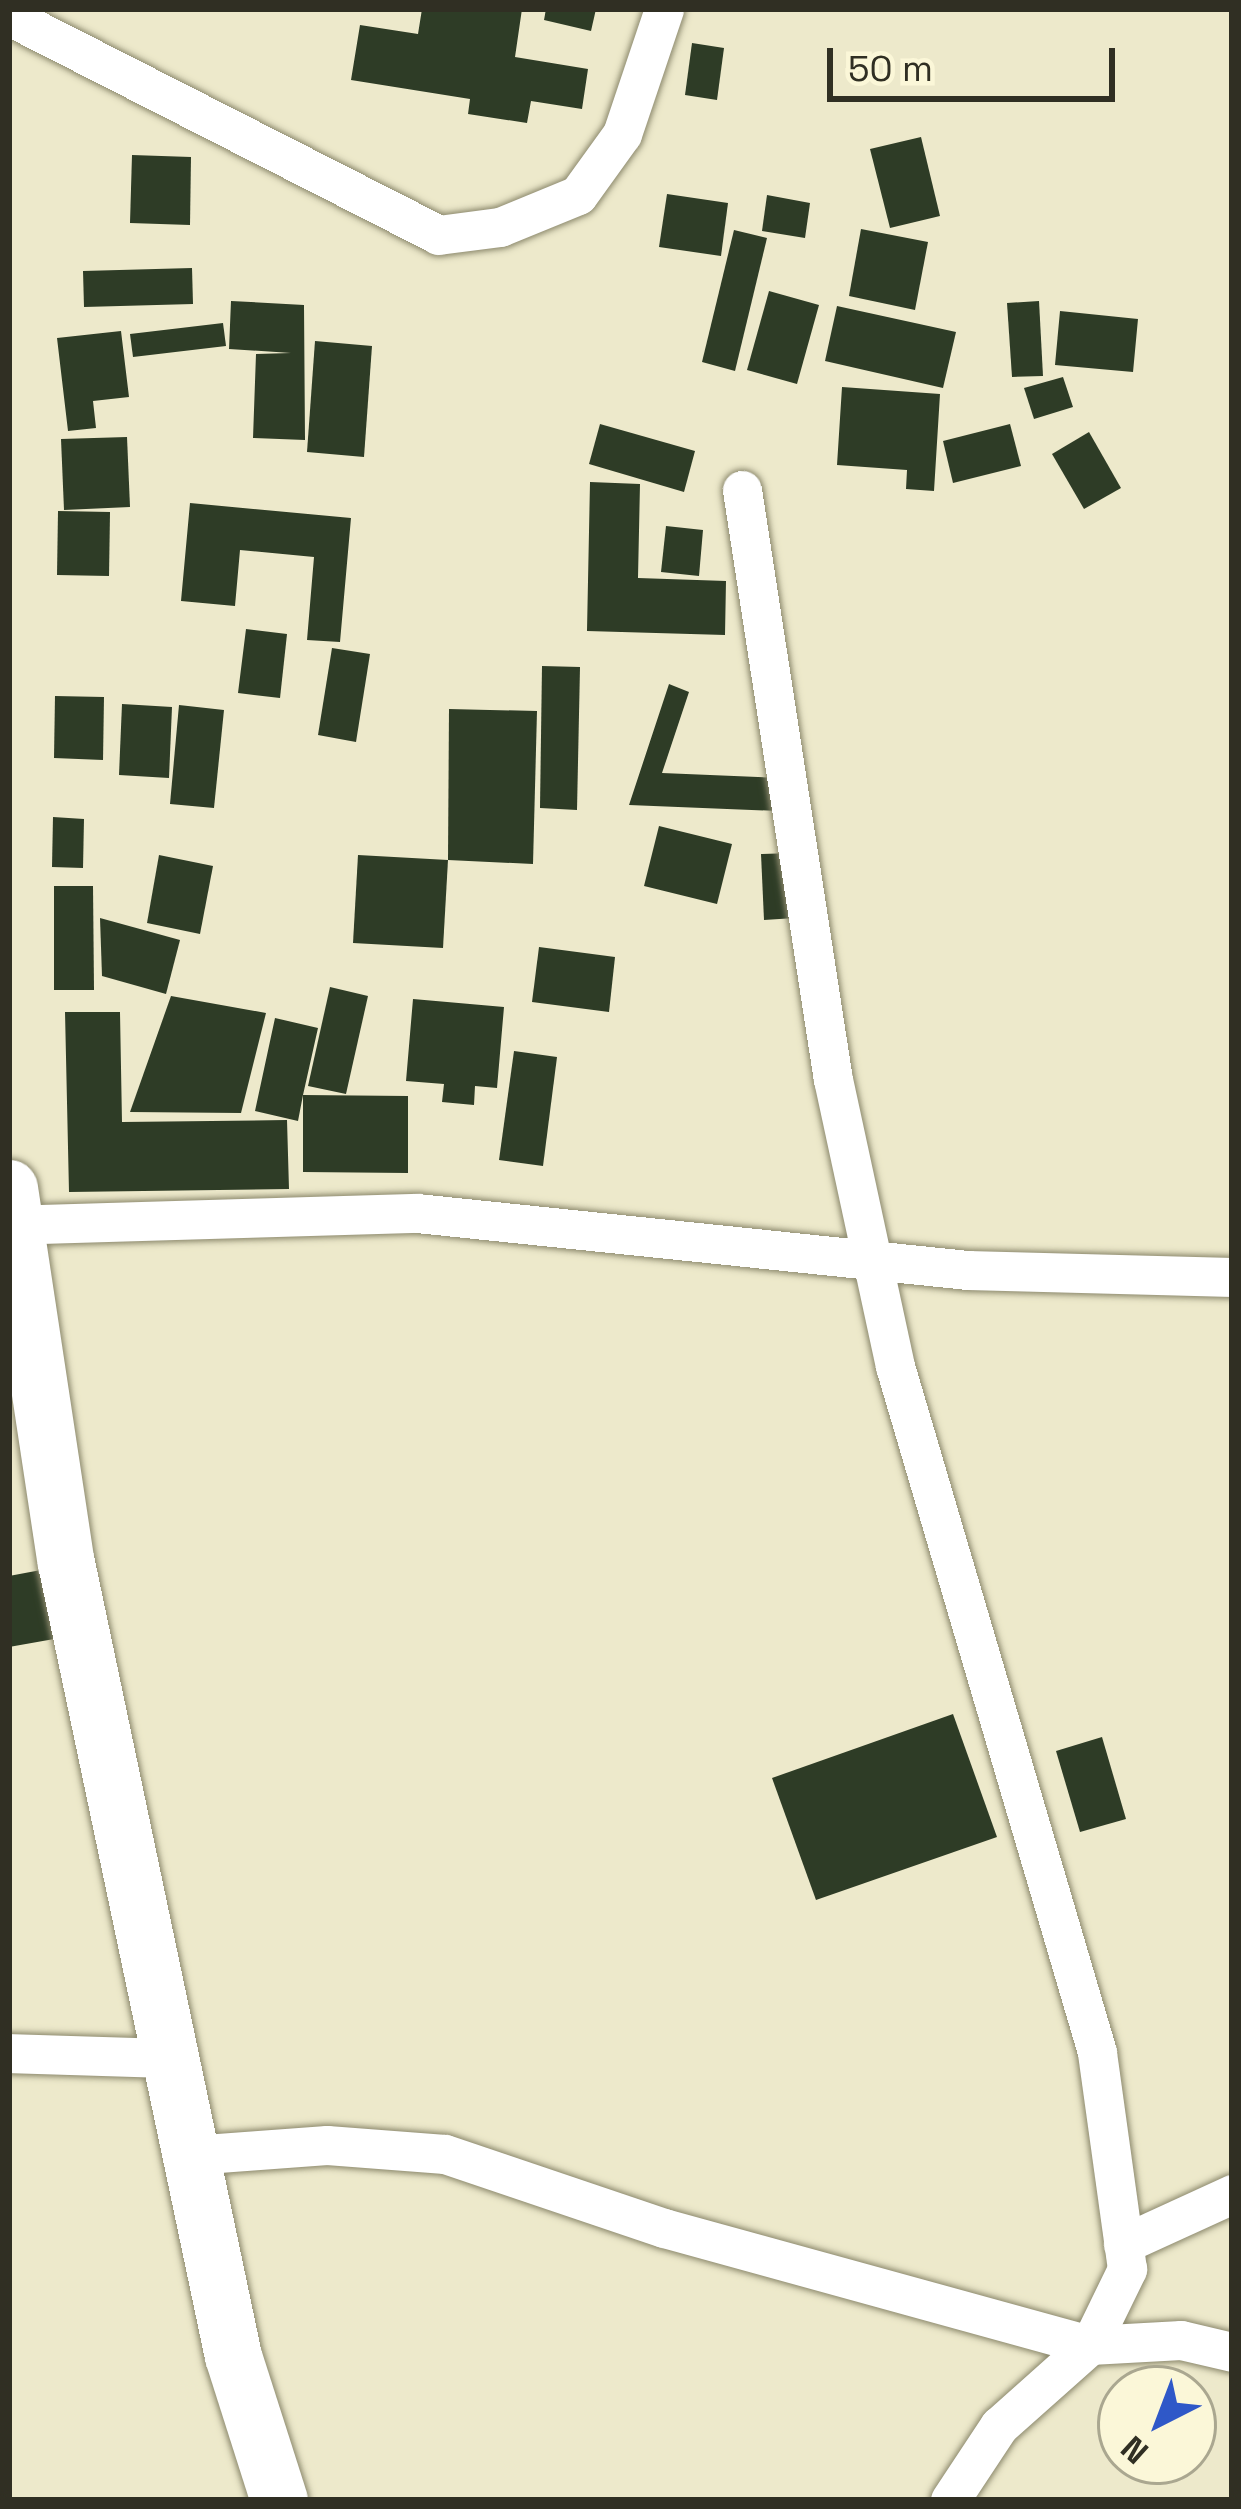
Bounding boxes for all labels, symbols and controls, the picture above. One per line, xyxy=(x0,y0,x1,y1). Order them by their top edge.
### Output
scale bar xyxy=(833,24,1121,98)
text: 50 m xyxy=(848,46,933,92)
north arrow xyxy=(1097,2365,1217,2485)
text: N xyxy=(1113,2427,1157,2473)

